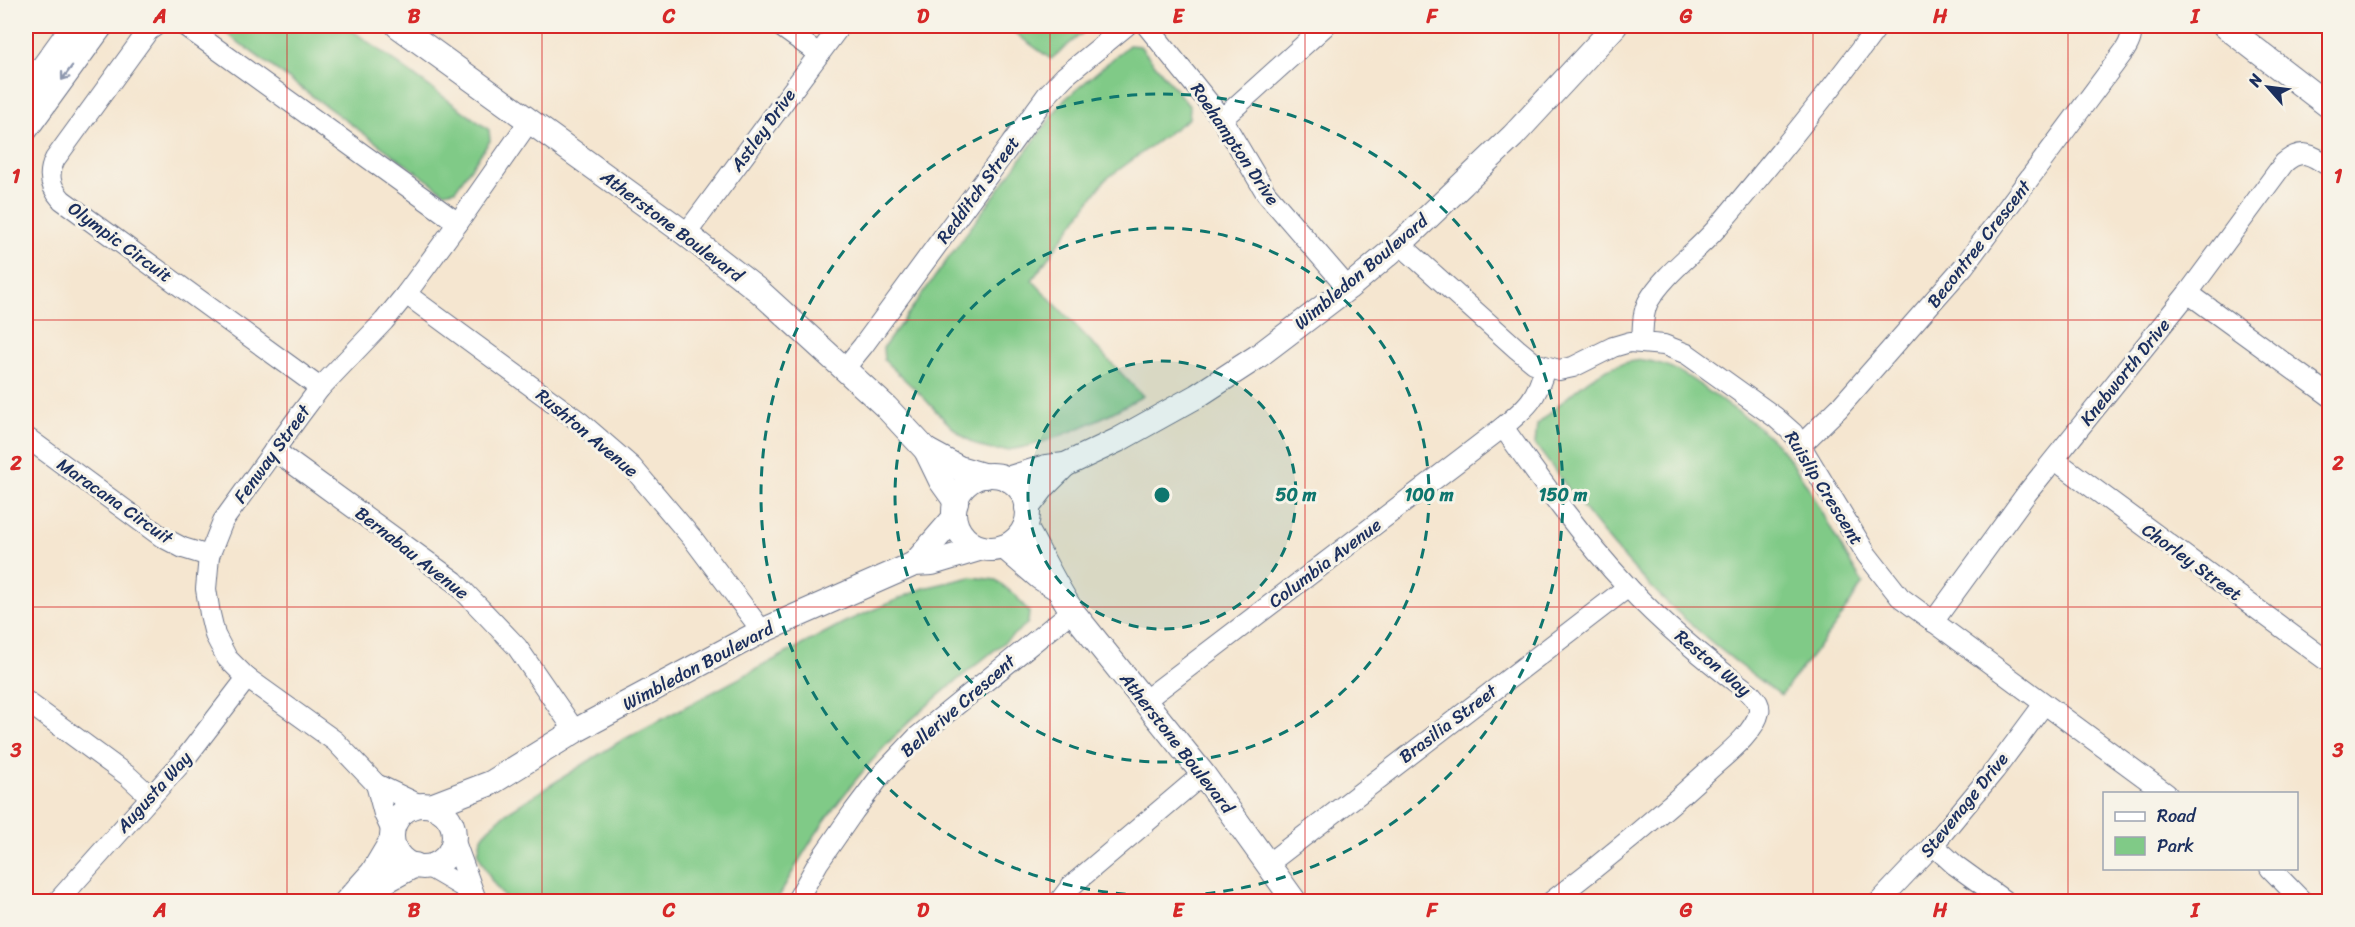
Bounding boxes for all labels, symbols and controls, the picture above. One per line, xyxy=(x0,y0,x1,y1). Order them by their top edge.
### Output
text: A xyxy=(152,0,167,34)
text: B xyxy=(408,0,421,34)
text: C xyxy=(662,0,676,34)
text: D xyxy=(917,0,930,34)
text: E xyxy=(1172,0,1185,34)
text: F xyxy=(1426,0,1439,34)
text: G xyxy=(1679,0,1693,34)
text: H xyxy=(1932,0,1948,34)
text: I xyxy=(2190,0,2201,34)
north arrow xyxy=(2238,57,2298,117)
one-way arrow xyxy=(60,64,73,80)
text: N xyxy=(2239,68,2271,93)
street label: Roehampton Drive xyxy=(1182,76,1288,212)
street label: Astley Drive xyxy=(721,81,804,179)
street label: Redditch Street xyxy=(928,129,1028,251)
text: 1 xyxy=(12,159,21,194)
text: 1 xyxy=(2334,159,2343,194)
street label: Atherstone Boulevard xyxy=(593,161,752,292)
street label: Becontree Crescent xyxy=(1919,172,2040,315)
street label: Olympic Circuit xyxy=(61,193,179,291)
street label: Wimbledon Boulevard xyxy=(1286,205,1437,338)
street label: Knebworth Drive xyxy=(2071,311,2179,433)
street label: Rushton Avenue xyxy=(528,380,646,486)
street label: Fenway Street xyxy=(225,397,319,510)
street label: Ruislip Crescent xyxy=(1776,424,1872,552)
text: 2 xyxy=(9,446,22,481)
text: 2 xyxy=(2331,446,2344,481)
street label: Maracana Circuit xyxy=(50,449,181,554)
text: 50 m xyxy=(1276,479,1317,511)
text: 100 m xyxy=(1405,479,1454,511)
text: 150 m xyxy=(1539,479,1587,511)
centre of rings xyxy=(1152,485,1172,505)
street label: Bernabau Avenue xyxy=(348,498,476,608)
street label: Columbia Avenue xyxy=(1261,510,1389,616)
street label: Chorley Street xyxy=(2135,514,2249,610)
street label: Wimbledon Boulevard xyxy=(616,612,781,719)
street label: Reston Way xyxy=(1667,621,1759,705)
street label: Bellerive Crescent xyxy=(893,646,1024,766)
street label: Atherstone Boulevard xyxy=(1111,664,1244,822)
street label: Brasilia Street xyxy=(1392,676,1505,772)
text: 3 xyxy=(10,733,22,768)
text: 3 xyxy=(2332,733,2344,768)
street label: Augusta Way xyxy=(107,743,200,841)
street label: Stevenage Drive xyxy=(1911,745,2017,865)
legend xyxy=(2103,792,2298,870)
text: Road xyxy=(2157,800,2197,832)
text: Park xyxy=(2157,830,2194,862)
text: A xyxy=(152,893,167,927)
text: B xyxy=(408,893,421,927)
text: C xyxy=(662,893,676,927)
text: D xyxy=(917,893,930,927)
text: E xyxy=(1172,893,1185,927)
text: F xyxy=(1426,893,1439,927)
text: G xyxy=(1679,893,1693,927)
text: H xyxy=(1932,893,1948,927)
text: I xyxy=(2190,893,2201,927)

